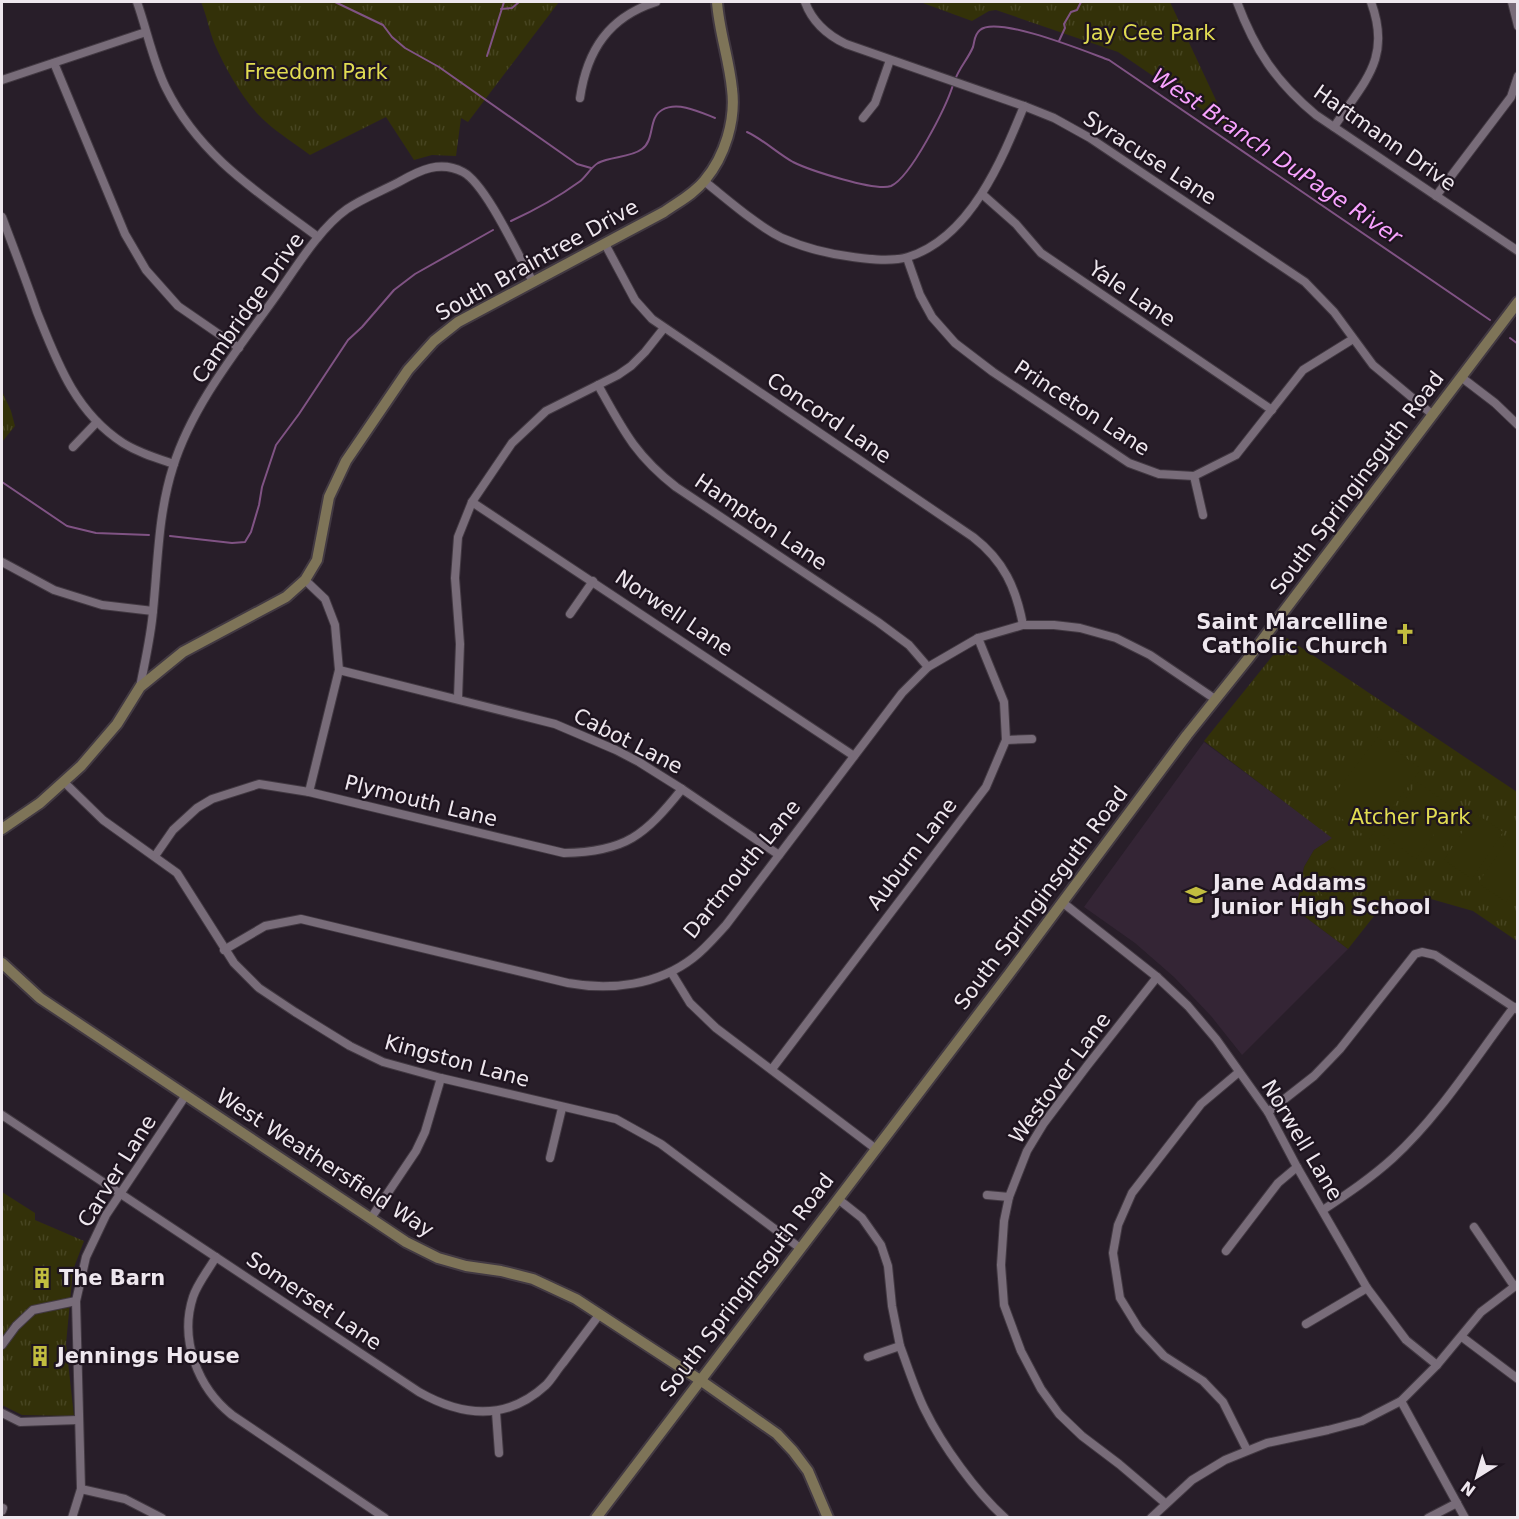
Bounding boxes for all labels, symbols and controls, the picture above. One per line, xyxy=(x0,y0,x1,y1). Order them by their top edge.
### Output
park label: Jay Cee Park xyxy=(1083,21,1216,45)
park label: Freedom Park xyxy=(244,60,388,84)
water label: West Branch DuPage River xyxy=(1147,63,1408,251)
street label: Hartmann Drive xyxy=(1309,80,1461,196)
street label: Syracuse Lane xyxy=(1079,106,1221,210)
street label: South Braintree Drive xyxy=(432,194,642,326)
street label: Cambridge Drive xyxy=(187,228,309,388)
street label: Yale Lane xyxy=(1083,256,1180,332)
street label: Princeton Lane xyxy=(1010,355,1154,461)
street label: South Springinsguth Road xyxy=(1265,367,1449,599)
street label: Concord Lane xyxy=(762,368,896,468)
street label: Hampton Lane xyxy=(690,469,832,575)
street label: Norwell Lane xyxy=(611,565,737,661)
place label: Saint Marcelline Catholic Church xyxy=(1196,610,1388,658)
church icon: Saint Marcelline Catholic Church xyxy=(1393,622,1417,646)
street label: Cabot Lane xyxy=(569,703,687,779)
street label: Plymouth Lane xyxy=(342,770,500,832)
street label: South Springinsguth Road xyxy=(949,782,1133,1014)
street label: Auburn Lane xyxy=(862,794,962,914)
street label: Dartmouth Lane xyxy=(679,795,805,943)
park label: Atcher Park xyxy=(1350,805,1471,829)
place label: Jane Addams Junior High School xyxy=(1211,871,1431,919)
school or university icon: Jane Addams Junior High School xyxy=(1184,883,1208,907)
street label: Westover Lane xyxy=(1004,1008,1116,1148)
street label: Kingston Lane xyxy=(382,1030,532,1092)
street label: Norwell Lane xyxy=(1257,1075,1347,1205)
street label: West Weathersfield Way xyxy=(212,1084,438,1242)
street label: Carver Lane xyxy=(73,1111,161,1231)
street label: South Springinsguth Road xyxy=(655,1169,839,1401)
street label: Somerset Lane xyxy=(242,1247,386,1355)
building icon: The Barn xyxy=(30,1266,54,1290)
place label: The Barn xyxy=(59,1266,165,1290)
building icon: Jennings House xyxy=(28,1344,52,1368)
place label: Jennings House xyxy=(55,1344,240,1368)
north arrow xyxy=(1447,1447,1507,1507)
text: N xyxy=(1457,1477,1479,1500)

